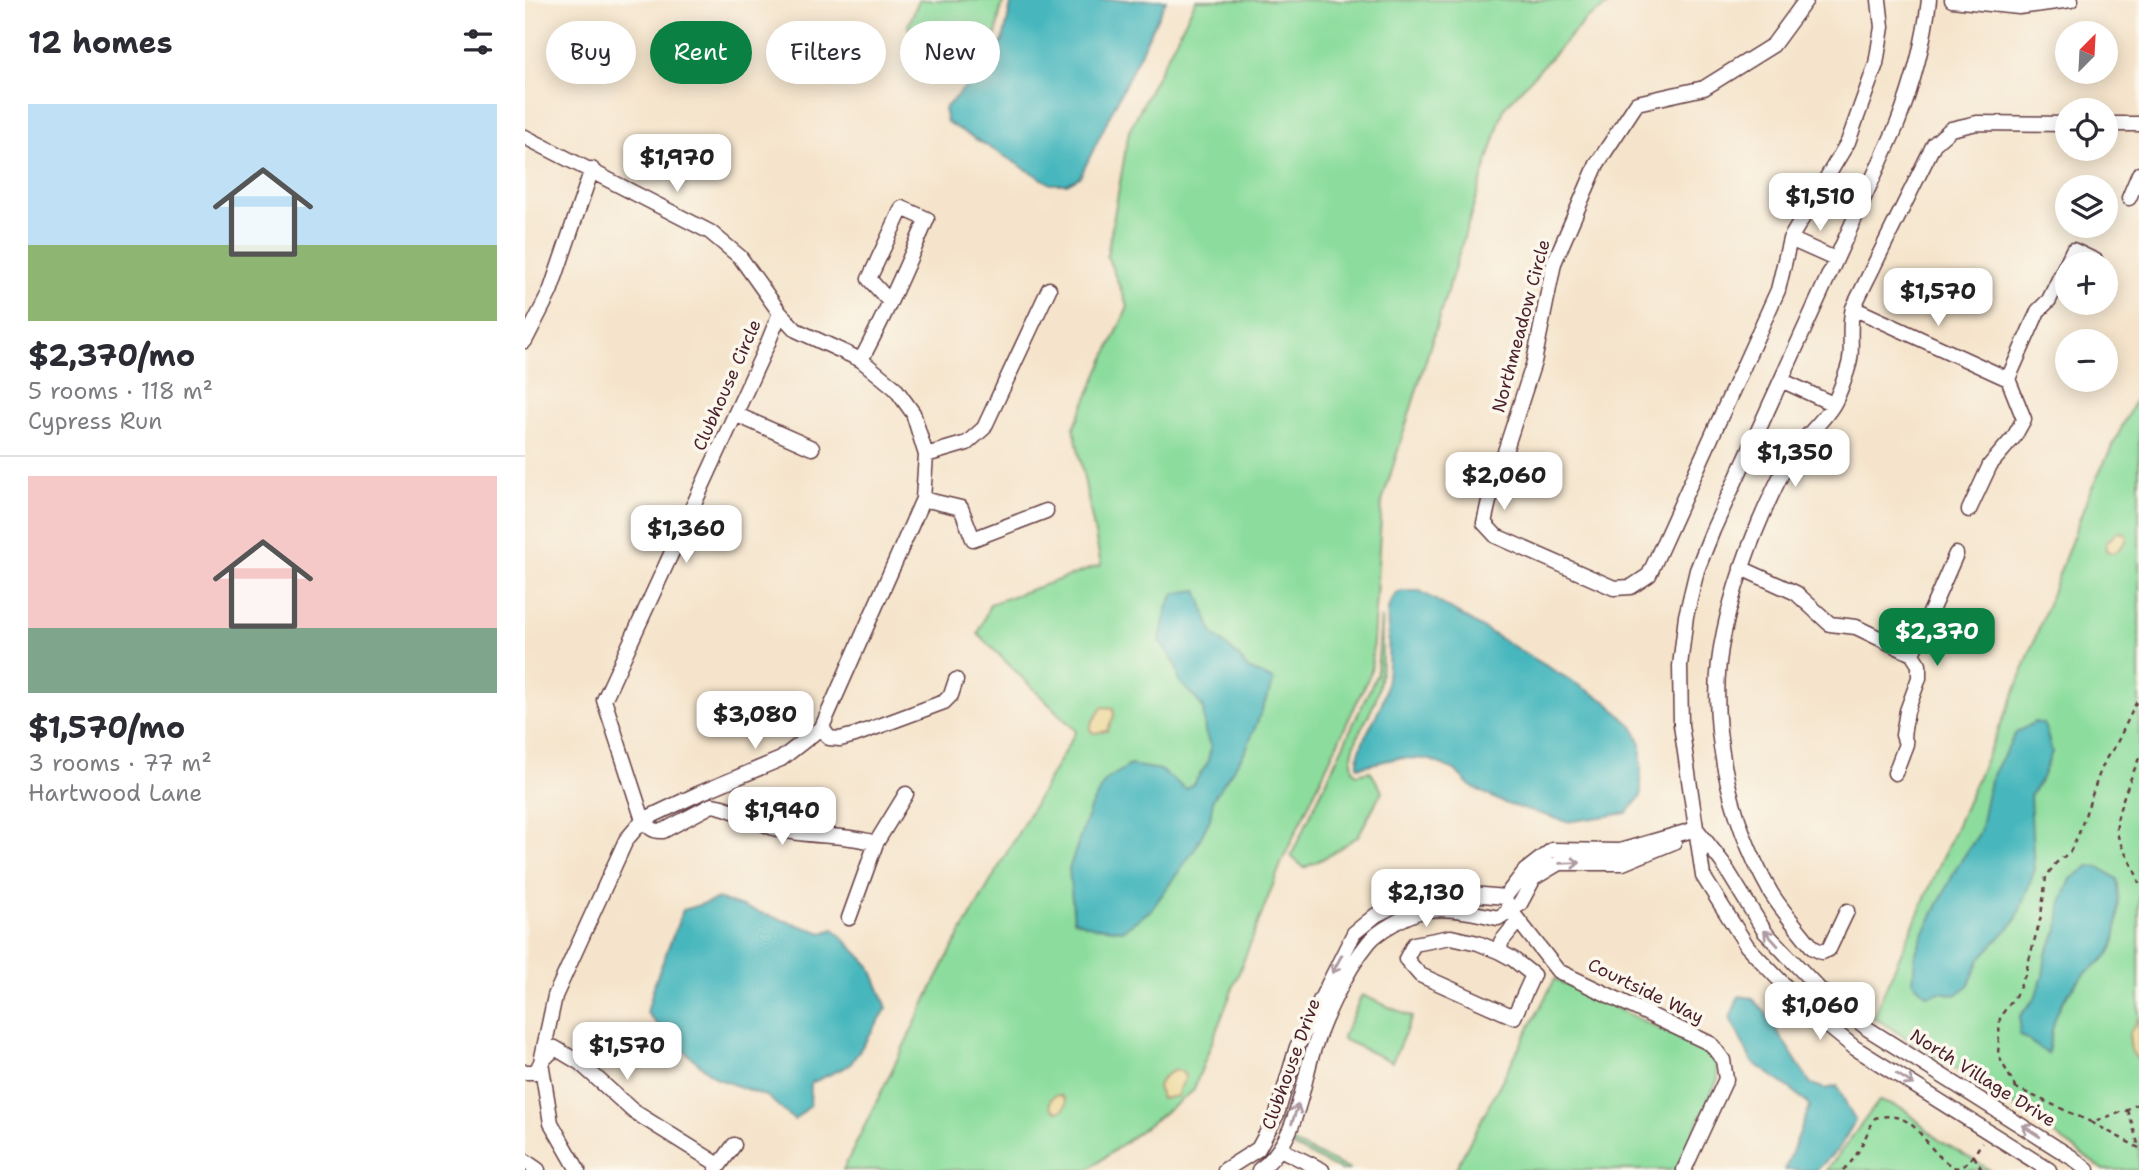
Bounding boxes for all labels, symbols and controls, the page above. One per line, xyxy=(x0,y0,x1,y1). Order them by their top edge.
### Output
chip: Buy xyxy=(546,21,636,84)
chip: Rent xyxy=(650,21,752,84)
chip: Filters xyxy=(766,21,886,84)
chip: New xyxy=(900,21,1000,84)
north arrow xyxy=(2055,21,2117,84)
map controls xyxy=(2055,21,2118,392)
text: 12 homes xyxy=(28,22,172,63)
icon: filters xyxy=(459,23,497,61)
button: locate xyxy=(2055,98,2118,161)
pin: $1,970 xyxy=(620,134,734,194)
text: $1,970 xyxy=(639,142,715,172)
icon: home xyxy=(200,149,326,275)
pin: $1,510 xyxy=(1763,174,1877,233)
button: layers xyxy=(2055,175,2118,238)
text: $1,510 xyxy=(1785,181,1855,211)
street label: Northmeadow Circle xyxy=(1486,237,1556,415)
button: + xyxy=(2055,252,2118,315)
pin: $1,570 xyxy=(1881,268,1995,328)
text: $1,570 xyxy=(1900,276,1976,306)
street label: Clubhouse Circle xyxy=(687,316,767,454)
button: − xyxy=(2055,329,2118,392)
text: $2,370/mo xyxy=(28,335,195,376)
text: 5 rooms · 118 m² xyxy=(28,376,213,406)
text: Cypress Run xyxy=(28,406,162,436)
pin: $1,350 xyxy=(1738,430,1852,489)
text: $1,350 xyxy=(1757,437,1833,467)
pin: $2,060 xyxy=(1447,452,1561,512)
text: $2,060 xyxy=(1462,460,1546,490)
pin: $1,360 xyxy=(629,505,743,565)
text: $1,360 xyxy=(647,513,725,543)
icon: home xyxy=(200,521,326,647)
pin: $2,370 xyxy=(1880,608,1994,668)
text: $2,370 xyxy=(1895,616,1979,646)
pin: $3,080 xyxy=(698,692,812,751)
text: $3,080 xyxy=(713,699,797,729)
text: $1,570/mo xyxy=(28,707,185,748)
text: 3 rooms · 77 m² xyxy=(28,748,212,778)
text: Hartwood Lane xyxy=(28,778,202,808)
pin: $1,940 xyxy=(725,788,839,847)
text: $1,940 xyxy=(744,795,820,825)
one-way arrow xyxy=(1558,856,1581,870)
pin: $2,130 xyxy=(1369,870,1483,929)
text: $2,130 xyxy=(1387,877,1465,907)
one-way arrow xyxy=(1763,930,1780,947)
one-way arrow xyxy=(1330,953,1344,974)
street label: Courtside Way xyxy=(1584,953,1708,1029)
pin: $1,060 xyxy=(1763,982,1877,1042)
text: $1,060 xyxy=(1781,990,1859,1020)
street label: Clubhouse Drive xyxy=(1256,995,1326,1133)
pin: $1,570 xyxy=(570,1023,684,1082)
street label: North Village Drive xyxy=(1906,1023,2060,1133)
text: $1,570 xyxy=(589,1030,665,1060)
one-way arrow xyxy=(1895,1072,1914,1087)
one-way arrow xyxy=(1290,1104,1302,1126)
one-way arrow xyxy=(2022,1124,2042,1138)

